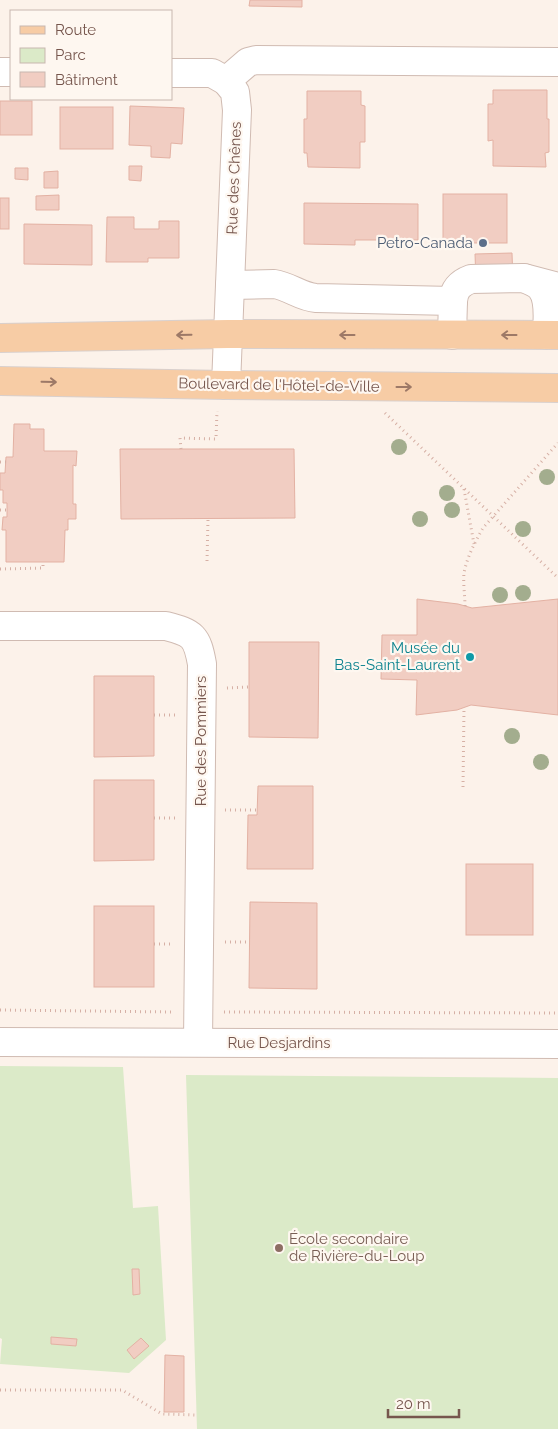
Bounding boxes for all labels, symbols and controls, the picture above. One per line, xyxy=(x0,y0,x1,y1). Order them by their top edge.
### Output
legend xyxy=(10,10,172,100)
text: Route xyxy=(55,21,96,39)
text: Parc xyxy=(55,46,86,64)
text: Bâtiment xyxy=(55,71,118,89)
street label: Rue des Chênes xyxy=(223,121,245,235)
place label: Petro-Canada xyxy=(377,234,473,252)
marker: Petro-Canada xyxy=(477,237,489,249)
one-way arrow xyxy=(177,330,193,340)
one-way arrow xyxy=(339,330,356,340)
one-way arrow xyxy=(502,330,518,340)
street label: Boulevard de l'Hôtel-de-Ville xyxy=(178,374,380,396)
one-way arrow xyxy=(40,377,56,387)
one-way arrow xyxy=(395,382,411,392)
place label: Musée du Bas-Saint-Laurent xyxy=(334,639,460,674)
marker: Musée du Bas-Saint-Laurent xyxy=(464,651,476,663)
street label: Rue des Pommiers xyxy=(192,676,210,806)
street label: Rue Desjardins xyxy=(227,1034,331,1052)
place label: École secondaire de Rivière-du-Loup xyxy=(289,1230,424,1265)
marker: École secondaire de Rivière-du-Loup xyxy=(273,1242,285,1254)
scale bar xyxy=(388,1386,459,1418)
text: 20 m xyxy=(396,1395,431,1413)

